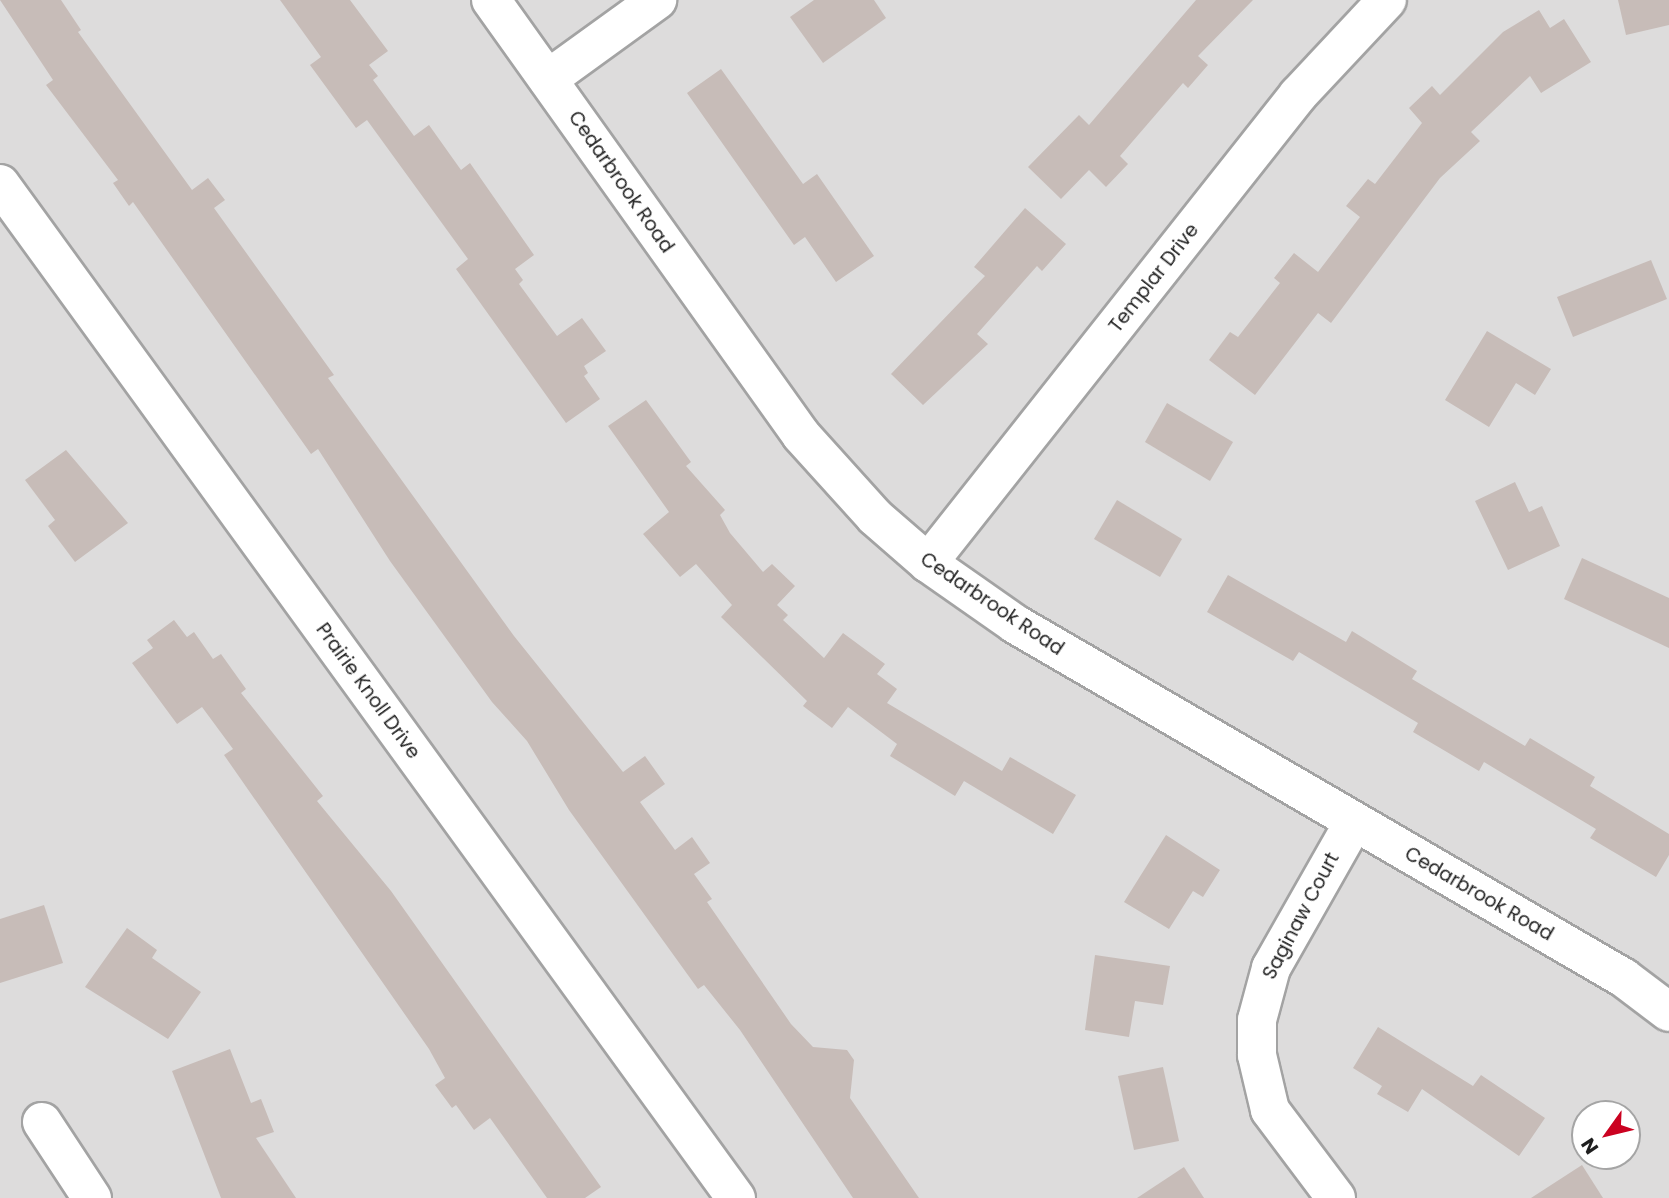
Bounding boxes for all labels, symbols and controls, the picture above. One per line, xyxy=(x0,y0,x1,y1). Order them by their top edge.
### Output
street label: Cedarbrook Road xyxy=(564,107,678,257)
street label: Templar Drive xyxy=(1104,219,1204,337)
street label: Cedarbrook Road xyxy=(916,548,1068,660)
street label: Prairie Knoll Drive xyxy=(311,619,425,763)
street label: Cedarbrook Road xyxy=(1401,842,1557,946)
street label: Saginaw Court xyxy=(1258,849,1344,983)
north arrow xyxy=(1571,1100,1641,1170)
text: N xyxy=(1575,1132,1605,1159)

